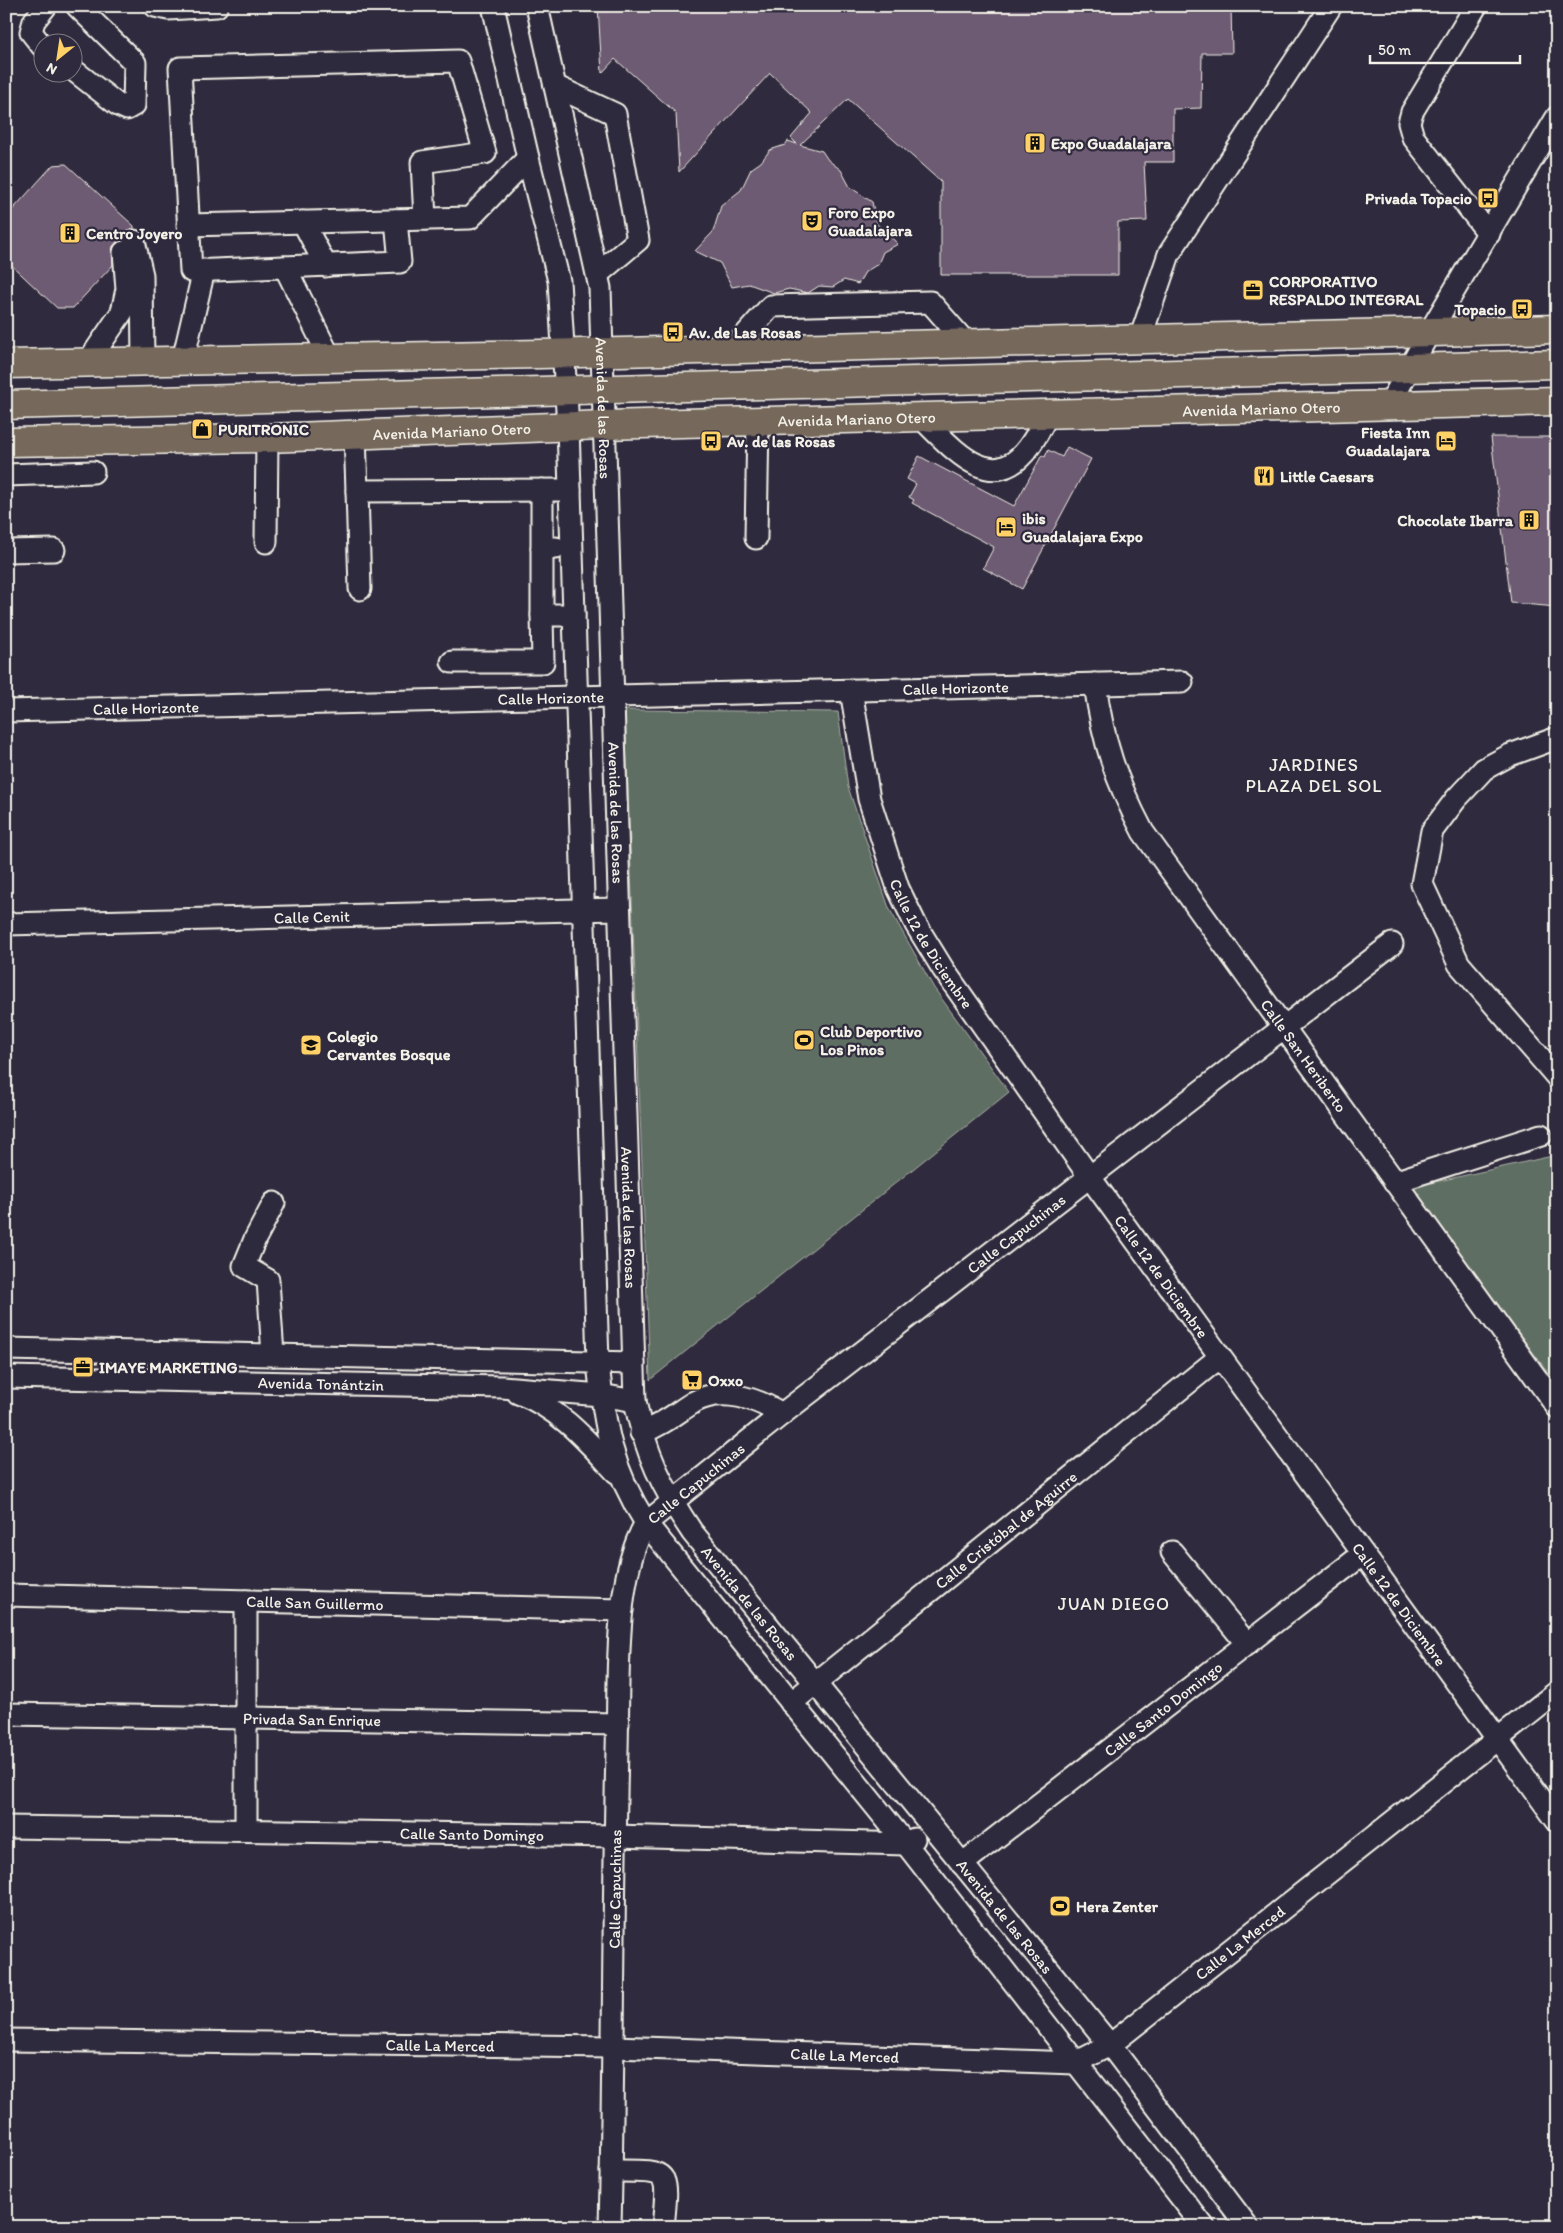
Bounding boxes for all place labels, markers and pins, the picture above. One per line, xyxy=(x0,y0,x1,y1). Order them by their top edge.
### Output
building icon: Expo Guadalajara xyxy=(1023,131,1047,155)
place label: Expo Guadalajara xyxy=(1051,134,1172,154)
bus stop icon: Privada Topacio xyxy=(1476,186,1500,210)
place label: Privada Topacio xyxy=(1365,189,1472,209)
place label: Foro Expo Guadalajara xyxy=(828,203,913,241)
theatre icon: Foro Expo Guadalajara xyxy=(800,209,824,233)
building icon: Centro Joyero xyxy=(58,221,82,245)
place label: Centro Joyero xyxy=(86,224,182,244)
place label: CORPORATIVO RESPALDO INTEGRAL xyxy=(1269,272,1424,309)
office icon: CORPORATIVO RESPALDO INTEGRAL xyxy=(1241,278,1265,302)
bus stop icon: Topacio xyxy=(1510,297,1534,321)
place label: Topacio xyxy=(1454,300,1506,320)
bus stop icon: Av. de Las Rosas xyxy=(661,320,685,344)
place label: Av. de Las Rosas xyxy=(688,323,801,342)
shop icon: PURITRONIC xyxy=(190,417,214,441)
place label: PURITRONIC xyxy=(218,420,310,439)
place label: Fiesta Inn Guadalajara xyxy=(1346,423,1431,461)
bus stop icon: Av. de las Rosas xyxy=(699,429,723,453)
hotel icon: Fiesta Inn Guadalajara xyxy=(1434,429,1458,453)
place label: Av. de las Rosas xyxy=(726,432,835,451)
restaurant icon: Little Caesars xyxy=(1252,464,1276,488)
place label: Little Caesars xyxy=(1280,467,1374,486)
building icon: Chocolate Ibarra xyxy=(1517,508,1541,532)
place label: ibis Guadalajara Expo xyxy=(1022,509,1143,547)
place label: Chocolate Ibarra xyxy=(1397,511,1514,530)
hotel icon: ibis Guadalajara Expo xyxy=(994,515,1018,539)
place label: Club Deportivo Los Pinos xyxy=(820,1022,922,1059)
place label: Colegio Cervantes Bosque xyxy=(327,1027,451,1065)
sports icon: Club Deportivo Los Pinos xyxy=(792,1028,816,1052)
school or university icon: Colegio Cervantes Bosque xyxy=(299,1033,323,1057)
office icon: IMAYE MARKETING xyxy=(71,1355,95,1379)
place label: IMAYE MARKETING xyxy=(99,1358,238,1377)
supermarket icon: Oxxo xyxy=(680,1368,704,1392)
place label: Oxxo xyxy=(708,1371,743,1390)
sports icon: Hera Zenter xyxy=(1048,1894,1072,1918)
place label: Hera Zenter xyxy=(1076,1897,1159,1916)

